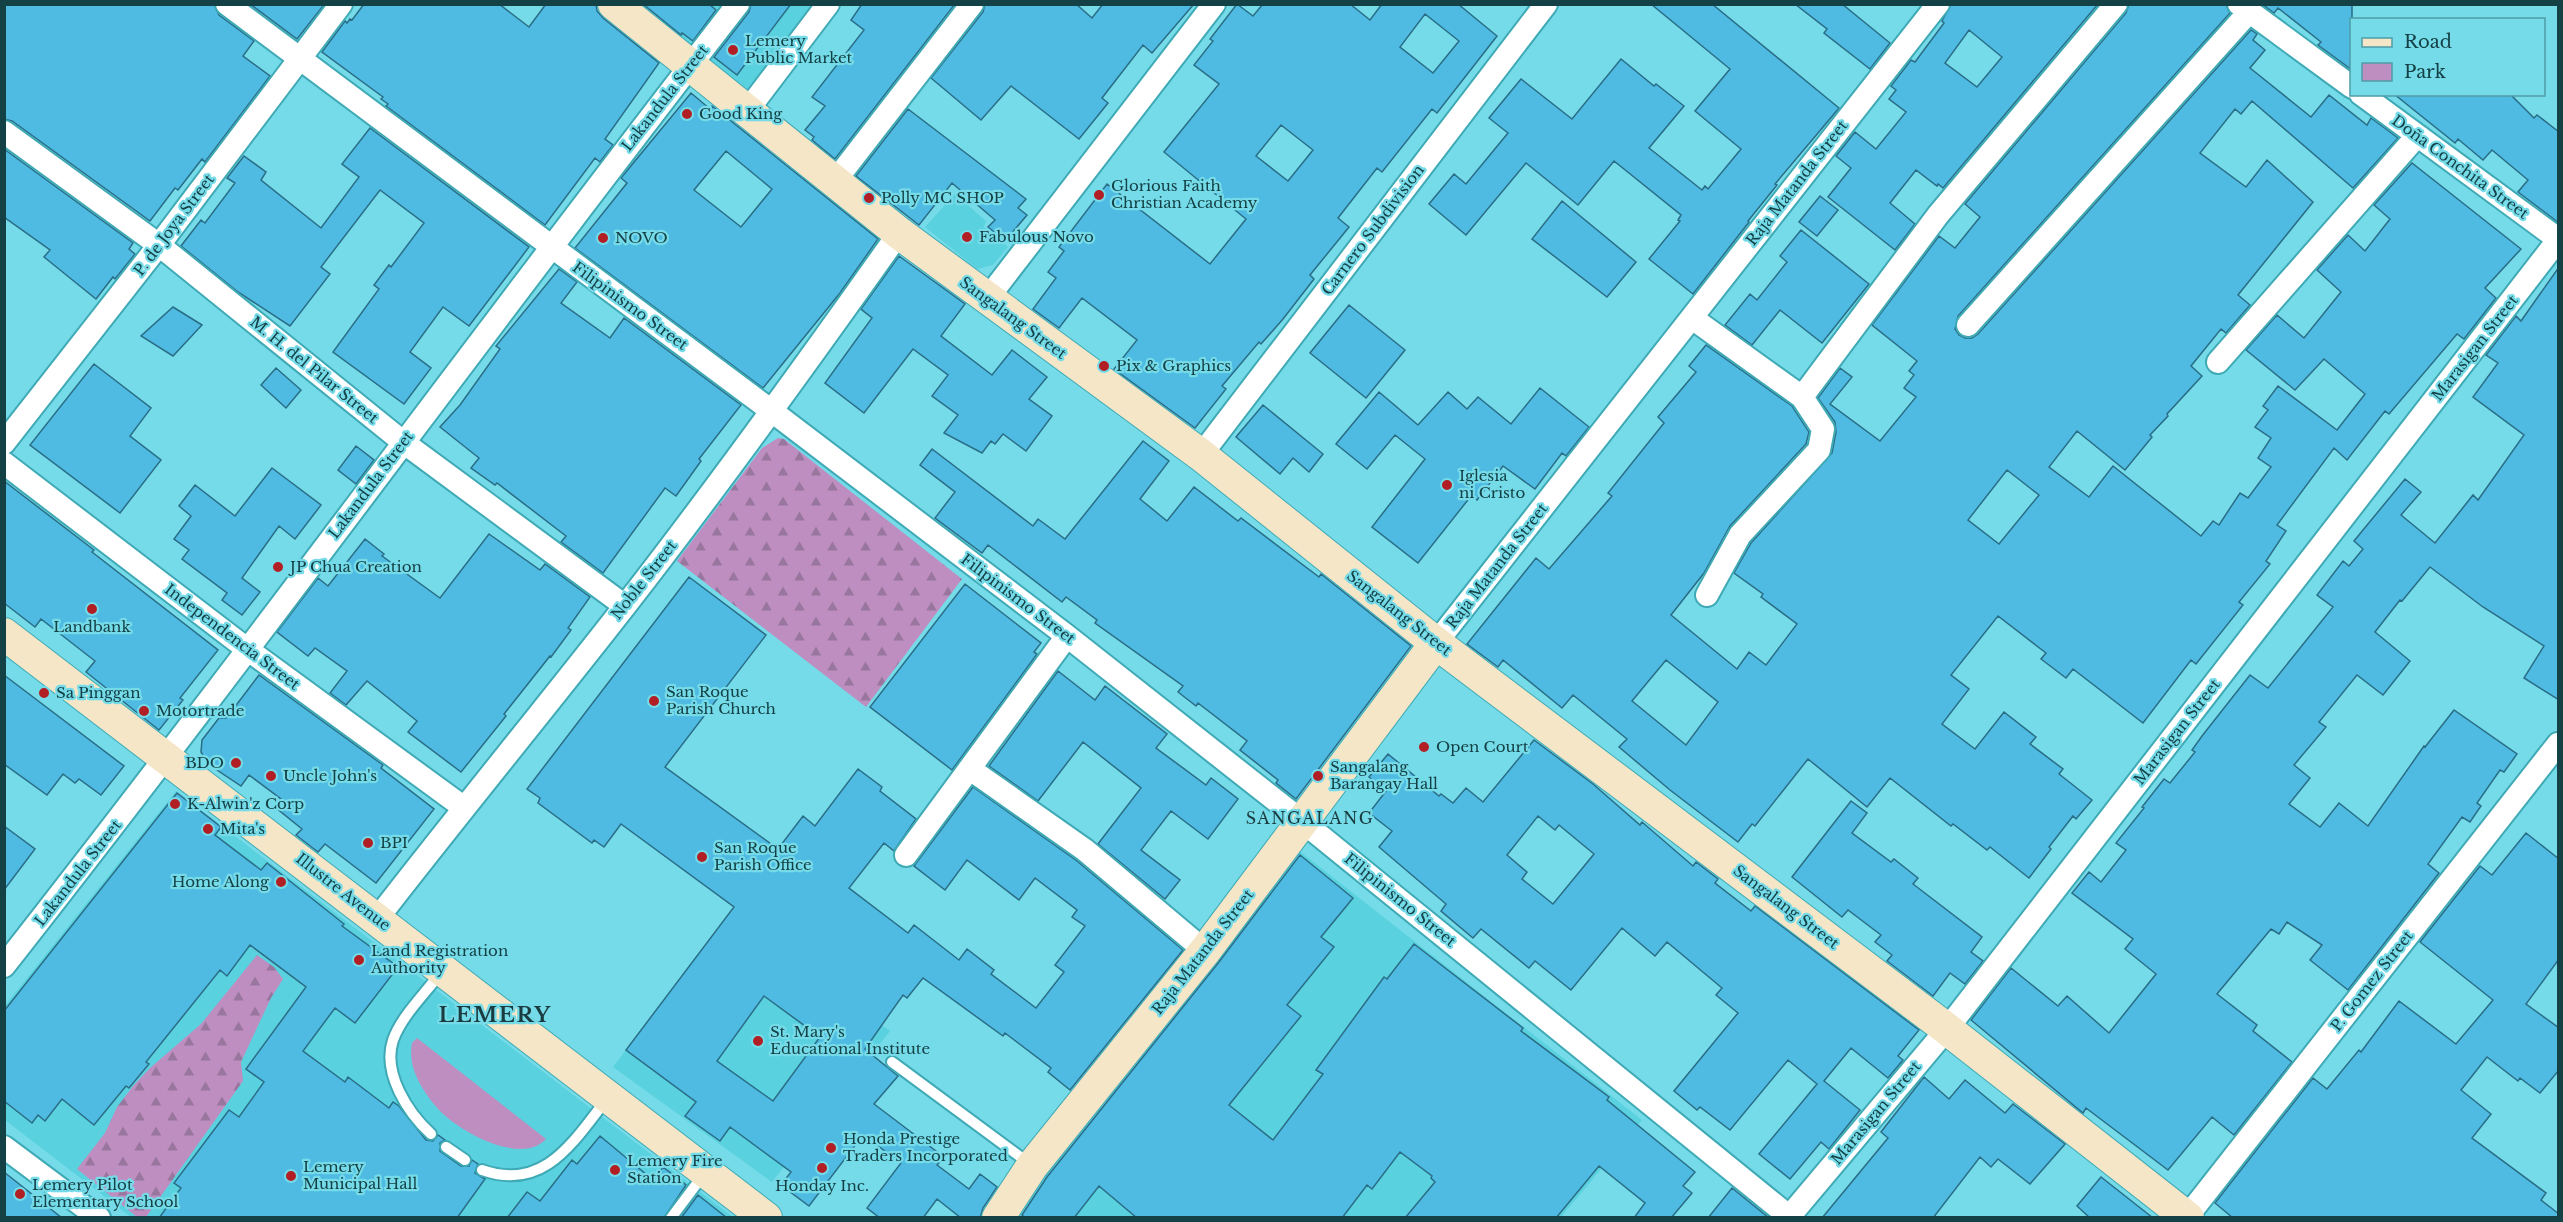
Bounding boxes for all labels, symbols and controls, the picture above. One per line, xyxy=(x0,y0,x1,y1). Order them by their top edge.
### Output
legend xyxy=(2350,18,2545,96)
place label: Lemery Public Market xyxy=(745,31,853,67)
text: Road xyxy=(2404,31,2452,53)
street label: Lakandula Street xyxy=(617,40,712,155)
marker: Lemery Public Market xyxy=(726,43,740,57)
text: Park xyxy=(2404,61,2446,83)
place label: Good King xyxy=(699,104,783,123)
marker: Good King xyxy=(680,107,694,121)
street label: Doña Conchita Street xyxy=(2388,110,2533,223)
street label: Raja Matanda Street xyxy=(1742,116,1852,249)
street label: Carnero Subdivision xyxy=(1317,161,1428,299)
street label: P. de Joya Street xyxy=(129,170,218,279)
place label: Glorious Faith Christian Academy xyxy=(1111,176,1258,212)
place label: Polly MC SHOP xyxy=(881,188,1004,207)
marker: Glorious Faith Christian Academy xyxy=(1092,188,1106,202)
marker: Polly MC SHOP xyxy=(862,191,876,205)
place label: Fabulous Novo xyxy=(979,227,1094,246)
place label: NOVO xyxy=(615,228,668,247)
marker: Fabulous Novo xyxy=(960,230,974,244)
marker: NOVO xyxy=(596,231,610,245)
street label: Filipinismo Street xyxy=(569,257,692,354)
street label: Sangalang Street xyxy=(956,272,1071,363)
street label: Marasigan Street xyxy=(2427,291,2522,404)
street label: M. H. del Pilar Street xyxy=(246,312,383,427)
place label: Pix & Graphics xyxy=(1116,356,1231,375)
marker: Pix & Graphics xyxy=(1097,359,1111,373)
street label: Lakandula Street xyxy=(324,427,417,542)
place label: Iglesia ni Cristo xyxy=(1459,466,1526,502)
marker: Iglesia ni Cristo xyxy=(1440,478,1454,492)
street label: Raja Matanda Street xyxy=(1442,499,1552,632)
street label: Noble Street xyxy=(607,536,681,623)
street label: Filipinismo Street xyxy=(957,549,1079,648)
place label: JP Chua Creation xyxy=(288,557,422,576)
marker: JP Chua Creation xyxy=(271,560,285,574)
street label: Sangalang Street xyxy=(1343,566,1456,660)
street label: Independencia Street xyxy=(161,580,304,694)
marker: Landbank xyxy=(85,602,99,616)
place label: Landbank xyxy=(53,617,131,636)
street label: Marasigan Street xyxy=(2129,675,2224,788)
place label: San Roque Parish Church xyxy=(666,682,776,718)
place label: Sa Pinggan xyxy=(56,683,141,702)
marker: Sa Pinggan xyxy=(37,686,51,700)
marker: San Roque Parish Church xyxy=(647,694,661,708)
place label: Motortrade xyxy=(156,701,244,720)
marker: Motortrade xyxy=(137,704,151,718)
place label: Open Court xyxy=(1436,737,1529,756)
marker: Open Court xyxy=(1417,740,1431,754)
place label: BDO xyxy=(185,753,224,772)
marker: BDO xyxy=(229,756,243,770)
place label: Sangalang Barangay Hall xyxy=(1330,757,1438,793)
place label: Uncle John's xyxy=(283,766,377,785)
marker: Uncle John's xyxy=(264,769,278,783)
marker: Sangalang Barangay Hall xyxy=(1311,769,1325,783)
place label: K-Alwin'z Corp xyxy=(187,794,304,813)
marker: K-Alwin'z Corp xyxy=(168,797,182,811)
district label: SANGALANG xyxy=(1246,808,1374,828)
street label: Lakandula Street xyxy=(30,815,125,930)
place label: Mita's xyxy=(220,819,265,838)
marker: Mita's xyxy=(201,822,215,836)
place label: BPI xyxy=(380,833,408,852)
marker: BPI xyxy=(361,836,375,850)
place label: San Roque Parish Office xyxy=(714,838,812,874)
street label: Illustre Avenue xyxy=(292,849,394,934)
street label: Filipinismo Street xyxy=(1341,849,1460,951)
marker: San Roque Parish Office xyxy=(695,850,709,864)
street label: Sangalang Street xyxy=(1730,861,1843,953)
place label: Home Along xyxy=(172,872,270,891)
marker: Home Along xyxy=(274,875,288,889)
street label: Raja Matanda Street xyxy=(1148,885,1258,1018)
street label: P. Gomez Street xyxy=(2326,926,2417,1035)
place label: Land Registration Authority xyxy=(370,941,508,977)
marker: Land Registration Authority xyxy=(352,953,366,967)
district label: LEMERY xyxy=(438,1002,552,1028)
place label: St. Mary's Educational Institute xyxy=(770,1022,930,1058)
marker: St. Mary's Educational Institute xyxy=(751,1034,765,1048)
street label: Marasigan Street xyxy=(1827,1057,1925,1168)
place label: Honda Prestige Traders Incorporated xyxy=(843,1129,1008,1165)
marker: Honda Prestige Traders Incorporated xyxy=(824,1141,838,1155)
place label: Lemery Fire Station xyxy=(627,1151,723,1187)
place label: Lemery Municipal Hall xyxy=(303,1157,417,1193)
marker: Honday Inc. xyxy=(815,1161,829,1175)
marker: Lemery Fire Station xyxy=(608,1163,622,1177)
marker: Lemery Municipal Hall xyxy=(284,1169,298,1183)
place label: Lemery Pilot Elementary School xyxy=(32,1175,179,1211)
place label: Honday Inc. xyxy=(775,1176,869,1195)
marker: Lemery Pilot Elementary School xyxy=(13,1187,27,1201)

